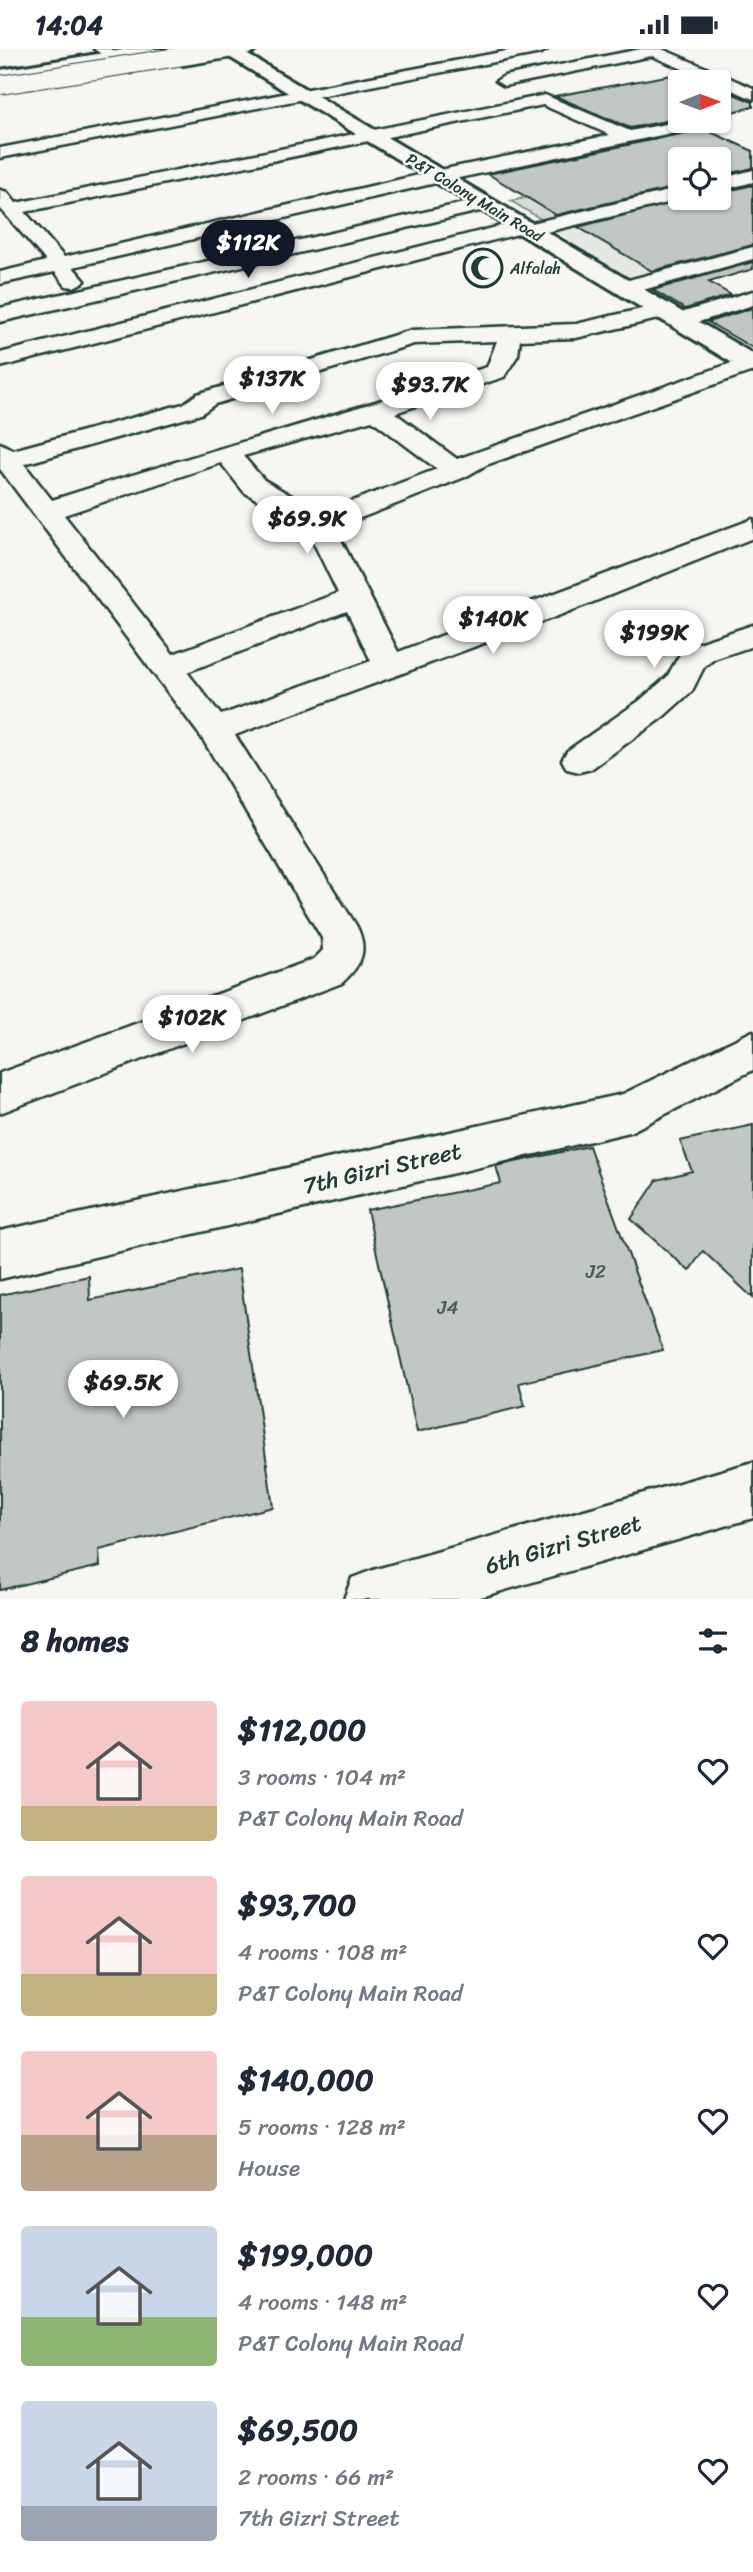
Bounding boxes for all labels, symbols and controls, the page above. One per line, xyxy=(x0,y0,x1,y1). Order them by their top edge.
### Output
text: 14:04 xyxy=(35,2,103,48)
north arrow xyxy=(668,70,732,133)
map controls xyxy=(668,70,731,210)
street label: P&T Colony Main Road xyxy=(400,145,551,251)
button: locate xyxy=(668,147,731,210)
pin: $112K xyxy=(199,221,297,280)
text: $112K xyxy=(217,222,279,263)
mosque icon: Alfalah xyxy=(462,247,504,289)
place label: Alfalah xyxy=(509,254,561,283)
pin: $137K xyxy=(223,357,321,416)
text: $137K xyxy=(239,358,305,399)
pin: $93.7K xyxy=(373,363,487,422)
text: $93.7K xyxy=(392,364,468,405)
pin: $69.9K xyxy=(250,497,364,556)
text: $69.9K xyxy=(268,498,346,539)
pin: $140K xyxy=(444,597,542,656)
text: $140K xyxy=(459,598,527,639)
pin: $199K xyxy=(605,611,703,670)
text: $199K xyxy=(620,612,688,653)
pin: $102K xyxy=(143,995,241,1055)
text: $102K xyxy=(158,997,226,1038)
street label: 7th Gizri Street xyxy=(299,1130,465,1207)
house number: J2 xyxy=(585,1255,606,1288)
house number: J4 xyxy=(437,1291,459,1324)
pin: $69.5K xyxy=(66,1361,180,1420)
text: $69.5K xyxy=(84,1362,162,1403)
street label: 6th Gizri Street xyxy=(480,1503,646,1586)
text: 8 homes xyxy=(21,1614,129,1668)
icon: filters xyxy=(694,1622,732,1660)
text: $112,000 xyxy=(238,1703,366,1757)
icon: home xyxy=(77,1729,161,1813)
icon: heart xyxy=(694,1752,732,1790)
text: 3 rooms · 104 m² xyxy=(238,1757,406,1798)
text: P&T Colony Main Road xyxy=(238,1798,463,1839)
text: $93,700 xyxy=(238,1878,356,1932)
icon: home xyxy=(77,1904,161,1988)
icon: heart xyxy=(694,1927,732,1965)
text: 4 rooms · 108 m² xyxy=(238,1932,407,1973)
text: P&T Colony Main Road xyxy=(238,1973,463,2014)
text: $140,000 xyxy=(238,2053,374,2107)
icon: home xyxy=(77,2079,161,2163)
icon: heart xyxy=(694,2102,732,2140)
text: 5 rooms · 128 m² xyxy=(238,2107,406,2148)
text: House xyxy=(238,2148,300,2189)
text: $199,000 xyxy=(238,2228,373,2282)
icon: home xyxy=(77,2254,161,2338)
icon: heart xyxy=(694,2277,732,2315)
text: 4 rooms · 148 m² xyxy=(238,2282,407,2323)
text: P&T Colony Main Road xyxy=(238,2323,463,2364)
text: $69,500 xyxy=(238,2403,358,2457)
icon: home xyxy=(77,2429,161,2513)
icon: heart xyxy=(694,2452,732,2490)
text: 2 rooms · 66 m² xyxy=(238,2457,394,2498)
text: 7th Gizri Street xyxy=(238,2498,399,2539)

